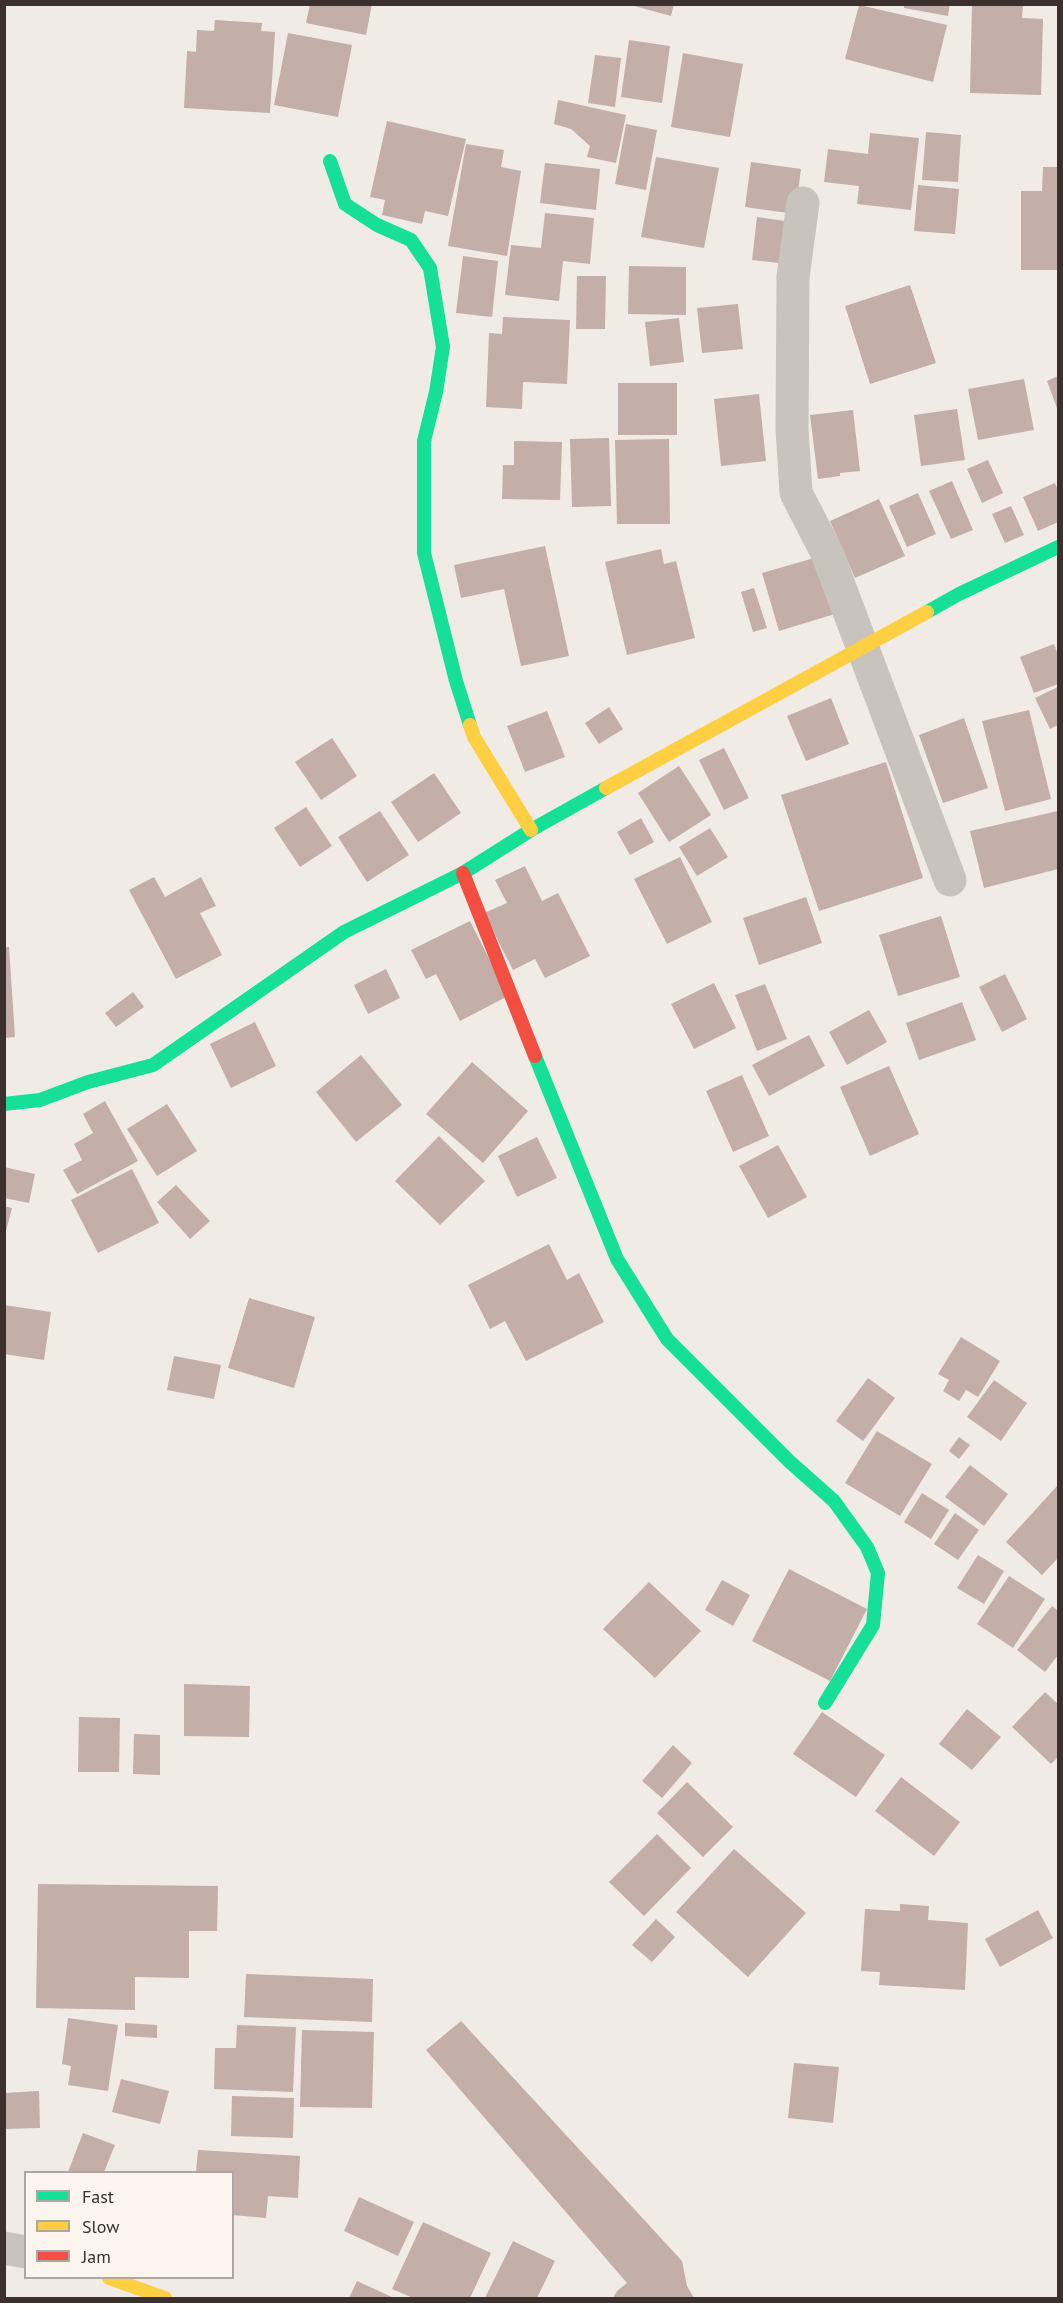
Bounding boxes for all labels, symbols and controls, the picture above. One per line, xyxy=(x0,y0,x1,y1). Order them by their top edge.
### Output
legend xyxy=(24,2171,234,2279)
text: Fast xyxy=(82,2185,114,2208)
text: Slow xyxy=(82,2215,120,2238)
text: Jam xyxy=(82,2245,111,2268)

